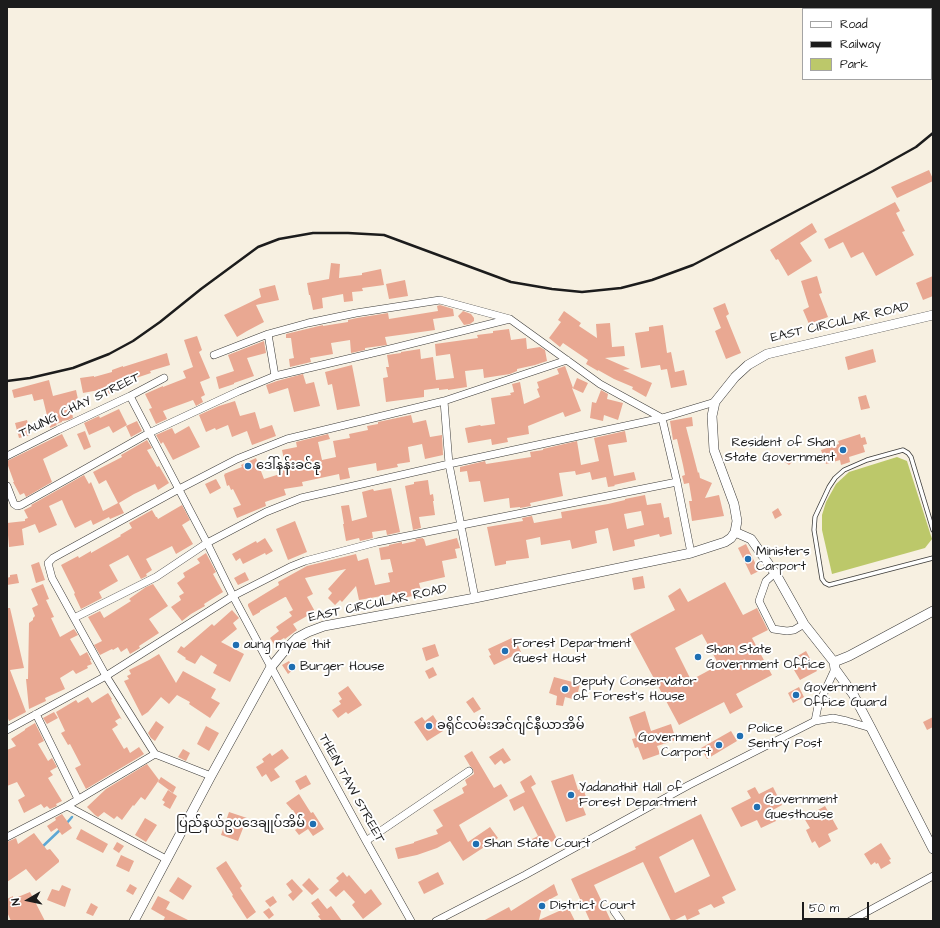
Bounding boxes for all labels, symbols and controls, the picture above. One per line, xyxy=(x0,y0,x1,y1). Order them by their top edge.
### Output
legend xyxy=(802,8,932,80)
text: Road xyxy=(840,16,868,33)
text: Railway xyxy=(840,36,881,53)
text: Park xyxy=(840,56,868,73)
street label: EAST CIRCULAR ROAD xyxy=(769,300,911,346)
street label: TAUNG CHAY STREET xyxy=(17,370,143,442)
place label: Resident of Shan State Government xyxy=(725,435,835,466)
marker: Resident of Shan State Government xyxy=(838,445,848,455)
place label: ဒေါ်နန်းခင်နု xyxy=(256,458,321,474)
marker: ဒေါ်နန်းခင်နု xyxy=(243,461,253,471)
place label: Ministers Carport xyxy=(756,544,810,575)
marker: Ministers Carport xyxy=(743,554,753,564)
street label: EAST CIRCULAR ROAD xyxy=(307,582,449,626)
place label: Forest Department Guest Houst xyxy=(513,636,631,667)
place label: aung myae thit xyxy=(244,637,331,653)
marker: aung myae thit xyxy=(231,640,241,650)
place label: Shan State Government Office xyxy=(706,642,825,673)
marker: Forest Department Guest Houst xyxy=(500,646,510,656)
marker: Shan State Government Office xyxy=(693,652,703,662)
place label: Burger House xyxy=(300,659,384,675)
marker: Burger House xyxy=(287,662,297,672)
place label: Deputy Conservator of Forest's House xyxy=(573,674,697,705)
place label: Government Office Guard xyxy=(804,680,887,711)
marker: Deputy Conservator of Forest's House xyxy=(560,684,570,694)
marker: Government Office Guard xyxy=(791,690,801,700)
place label: ခရိုင်လမ်းအင်ဂျင်နီယာအိမ် xyxy=(437,718,584,734)
marker: ခရိုင်လမ်းအင်ဂျင်နီယာအိမ် xyxy=(424,721,434,731)
place label: Police Sentry Post xyxy=(748,721,822,752)
place label: Government Carport xyxy=(638,730,711,761)
marker: Police Sentry Post xyxy=(735,731,745,741)
street label: THEIN TAW STREET xyxy=(315,732,387,846)
marker: Government Carport xyxy=(714,740,724,750)
place label: Yadanathit Hall of Forest Department xyxy=(579,780,697,811)
marker: Yadanathit Hall of Forest Department xyxy=(566,790,576,800)
place label: Government Guesthouse xyxy=(765,792,838,823)
marker: Government Guesthouse xyxy=(752,802,762,812)
place label: ပြည်နယ်ဥပဒေချုပ်အိမ် xyxy=(176,816,305,832)
marker: ပြည်နယ်ဥပဒေချုပ်အိမ် xyxy=(308,819,318,829)
place label: Shan State Court xyxy=(484,836,590,852)
marker: Shan State Court xyxy=(471,839,481,849)
north arrow xyxy=(8,880,48,920)
scale bar xyxy=(804,894,871,920)
text: N xyxy=(8,897,24,907)
place label: District Court xyxy=(550,898,636,914)
text: 50 m xyxy=(809,900,839,917)
marker: District Court xyxy=(537,901,547,911)

